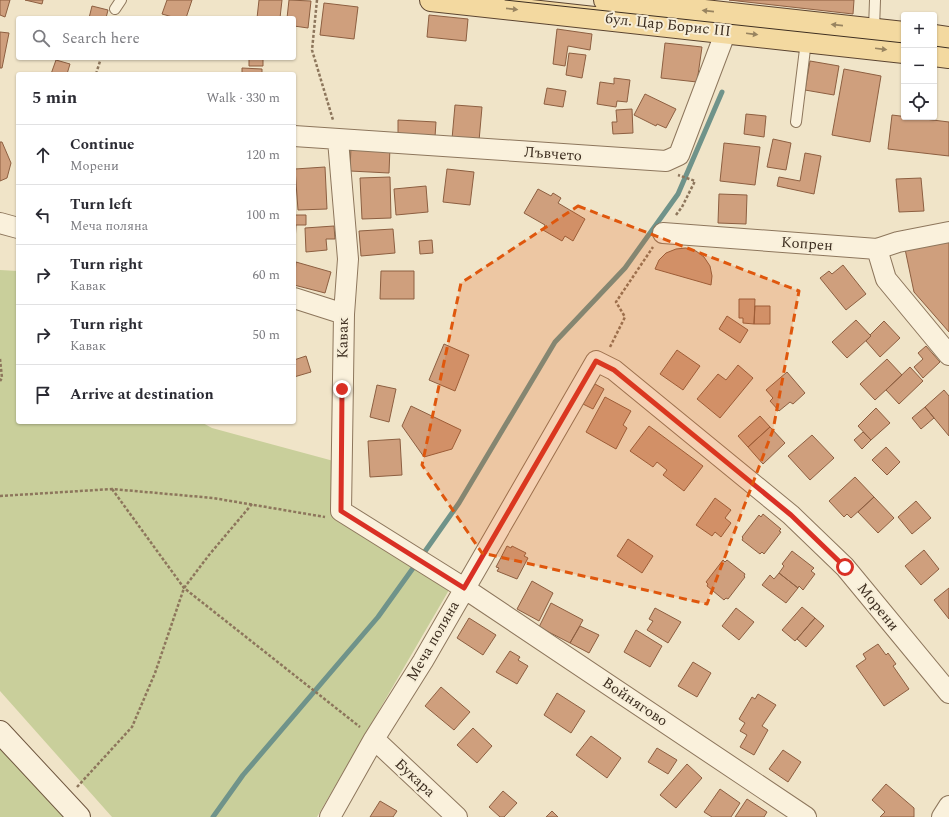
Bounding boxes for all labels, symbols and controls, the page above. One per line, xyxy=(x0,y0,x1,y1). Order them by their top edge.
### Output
one-way arrow xyxy=(506,5,518,12)
street label: бул. Цар Борис III xyxy=(604,7,732,43)
one-way arrow xyxy=(702,8,714,14)
map controls xyxy=(901,12,937,120)
button: + xyxy=(901,12,937,48)
search box xyxy=(16,16,296,60)
one-way arrow xyxy=(831,22,843,28)
icon: search xyxy=(30,27,52,49)
text: Search here xyxy=(62,27,140,50)
one-way arrow xyxy=(746,31,758,38)
one-way arrow xyxy=(875,46,887,52)
button: − xyxy=(901,48,937,84)
button: locate xyxy=(901,84,937,120)
text: 5 min xyxy=(32,85,77,111)
text: Walk · 330 m xyxy=(206,88,280,108)
text: Continue xyxy=(70,133,135,156)
street label: Лъвчето xyxy=(523,141,583,167)
icon: ahead xyxy=(32,144,54,166)
text: 120 m xyxy=(246,145,280,165)
text: Морени xyxy=(70,156,119,176)
text: Turn left xyxy=(70,193,132,216)
icon: left xyxy=(32,204,54,226)
text: 100 m xyxy=(246,205,280,225)
text: Меча поляна xyxy=(70,216,148,236)
street label: Копрен xyxy=(780,231,834,257)
text: Turn right xyxy=(70,253,143,276)
icon: right xyxy=(32,264,54,286)
text: 60 m xyxy=(253,265,280,285)
text: Кавак xyxy=(70,276,106,296)
text: Turn right xyxy=(70,313,143,336)
street label: Кавак xyxy=(331,317,355,359)
icon: right xyxy=(32,324,54,346)
text: 50 m xyxy=(253,325,280,345)
text: Кавак xyxy=(70,336,106,356)
route end xyxy=(333,380,351,398)
text: Arrive at destination xyxy=(70,383,214,406)
icon: arrive xyxy=(32,384,54,406)
route start xyxy=(836,558,854,576)
street label: Морени xyxy=(851,578,905,636)
street label: Меча поляна xyxy=(401,596,466,686)
street label: Войнягово xyxy=(598,672,672,732)
street label: Букара xyxy=(389,753,441,803)

